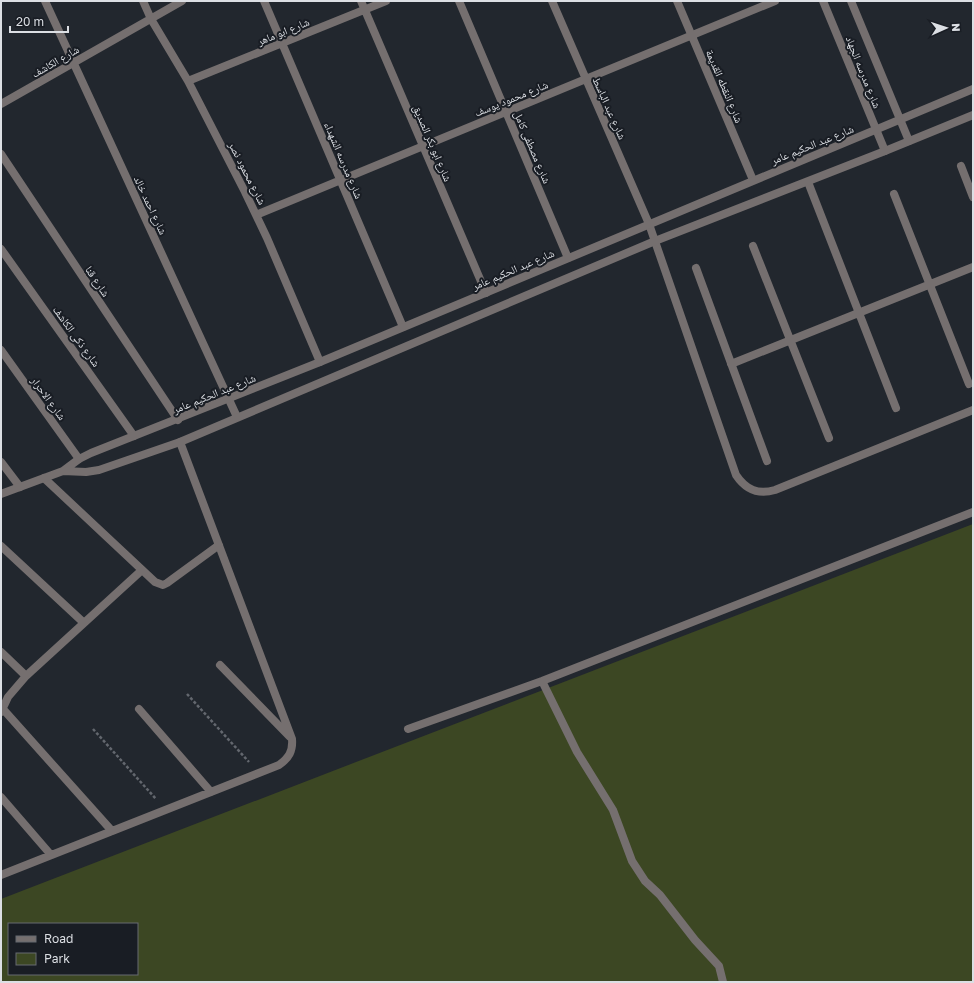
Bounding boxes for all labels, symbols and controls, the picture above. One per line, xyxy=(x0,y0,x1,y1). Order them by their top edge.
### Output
scale bar xyxy=(10,8,68,34)
north arrow xyxy=(926,8,966,48)
text: 20 m xyxy=(16,14,44,29)
street label: شارع ابو ماهر xyxy=(254,15,311,49)
text: N xyxy=(950,23,963,32)
street label: شارع مدرسه الجهاد xyxy=(843,34,884,110)
street label: شارع الكاشف xyxy=(29,42,82,81)
street label: شارع النقطه القديمة xyxy=(703,47,746,125)
street label: شارع عبد الباسط xyxy=(590,75,630,142)
street label: شارع محمود يوسف xyxy=(472,77,550,120)
street label: شارع ابو بكر الصديق xyxy=(410,103,455,184)
street label: شارع مصطفى كامل xyxy=(511,109,554,186)
street label: شارع مدرسه الشهداء xyxy=(321,120,366,201)
street label: شارع عبد الحكيم عامر xyxy=(768,121,856,169)
street label: شارع محمود نصر xyxy=(225,138,269,207)
street label: شارع احمد خالد xyxy=(131,174,170,237)
street label: شارع عبد الحكيم عامر xyxy=(469,246,557,294)
street label: شارع قنا xyxy=(82,263,113,299)
street label: شارع ذكى الكاشف xyxy=(50,303,103,370)
street label: شارع عبد الحكيم عامر xyxy=(170,370,258,418)
street label: شارع الاحرار xyxy=(28,373,69,423)
legend xyxy=(8,923,138,975)
text: Road xyxy=(44,931,73,946)
text: Park xyxy=(44,951,70,966)

